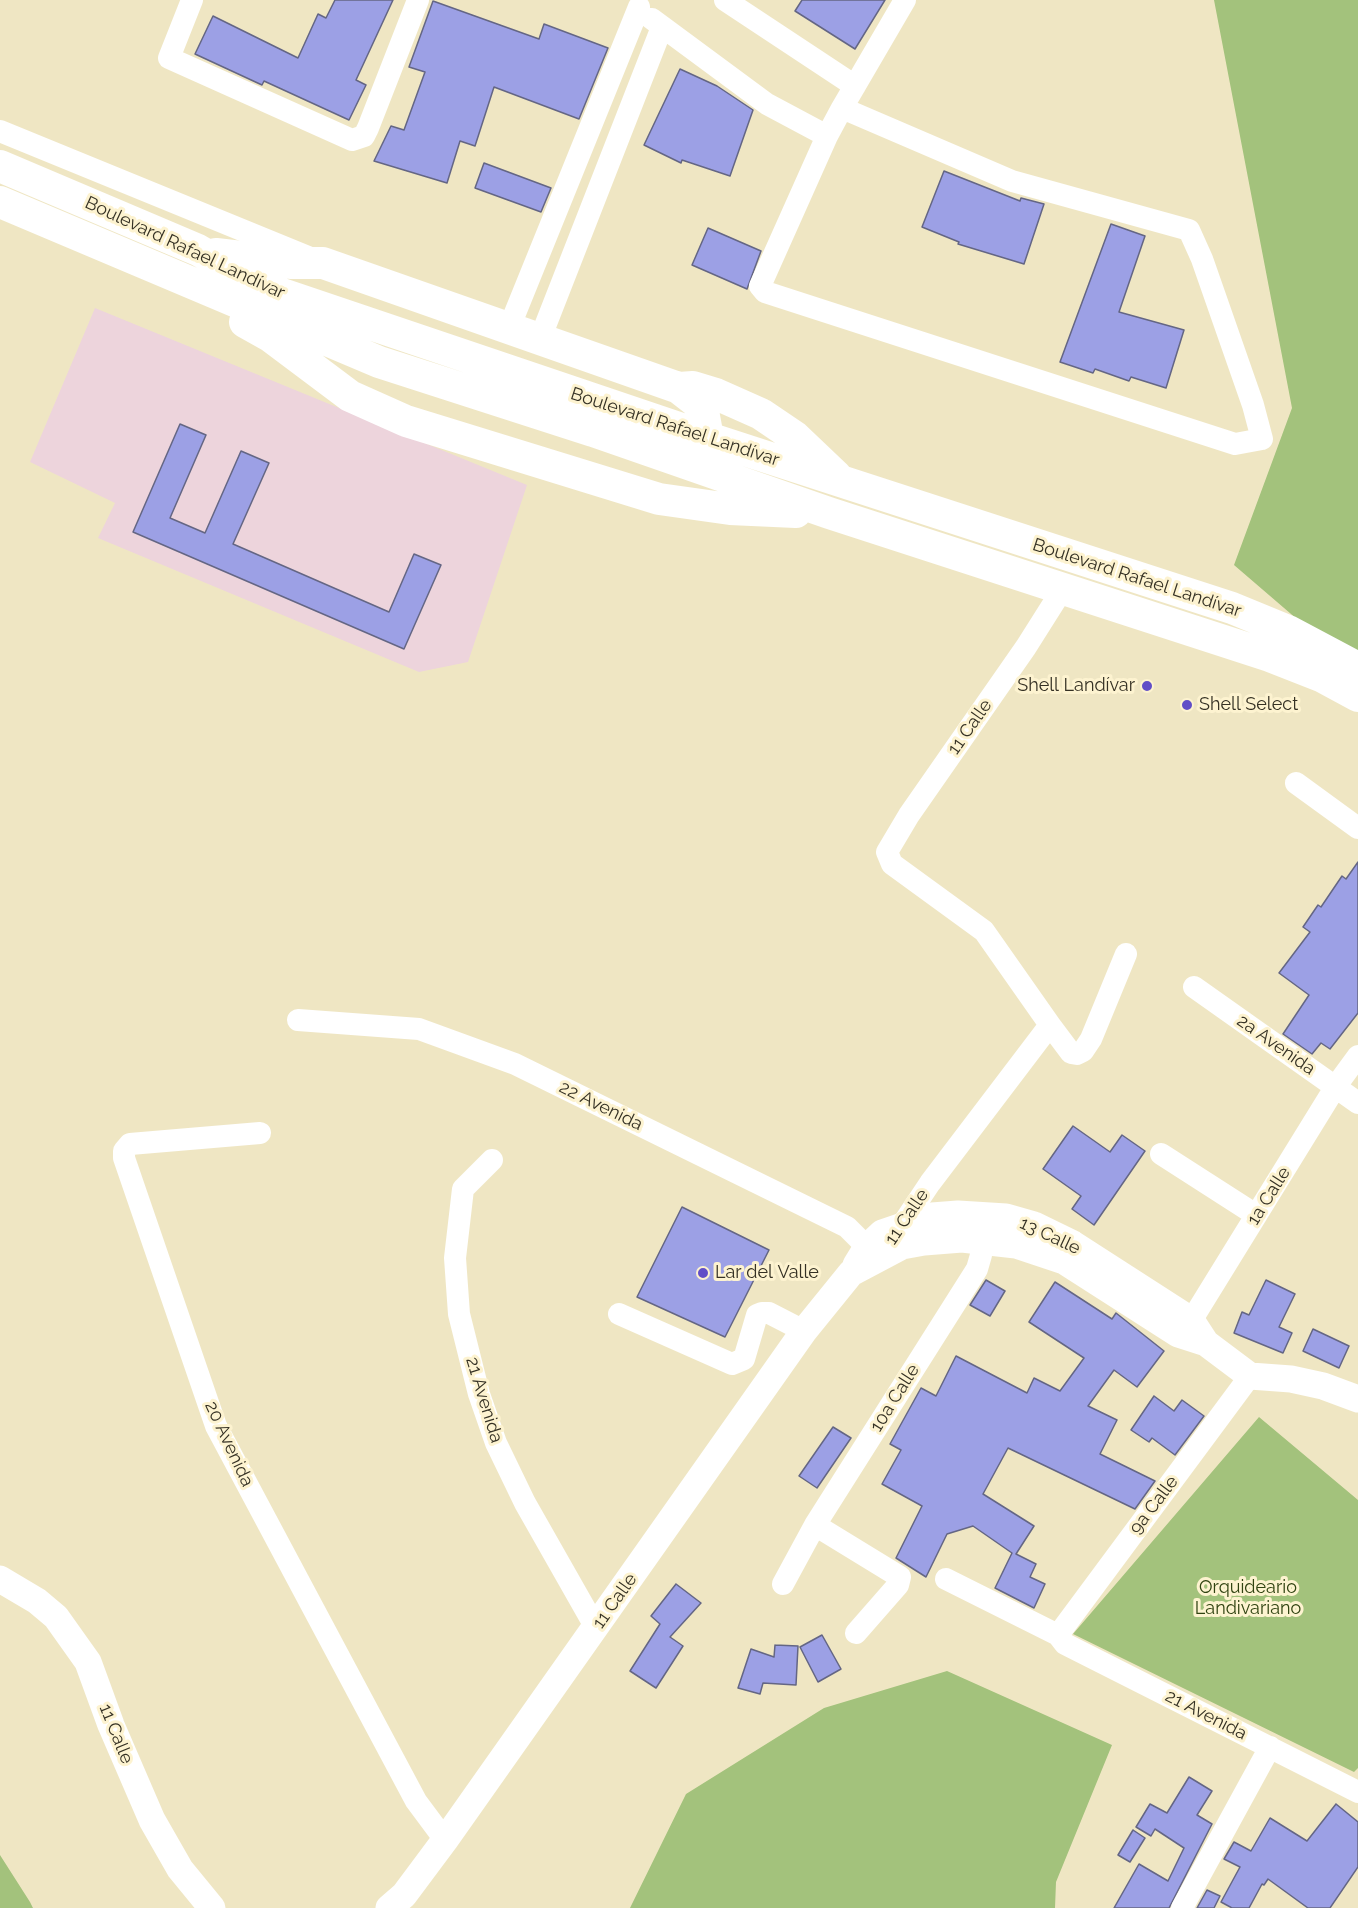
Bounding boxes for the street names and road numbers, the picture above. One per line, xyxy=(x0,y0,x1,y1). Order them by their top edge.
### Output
street label: Boulevard Rafael Landívar xyxy=(82,192,288,304)
street label: Boulevard Rafael Landívar xyxy=(568,383,782,471)
street label: Boulevard Rafael Landívar xyxy=(1030,534,1244,622)
street label: 11 Calle xyxy=(943,695,997,759)
street label: 2a Avenida xyxy=(1233,1010,1319,1080)
street label: 22 Avenida xyxy=(556,1077,646,1135)
street label: 1a Calle xyxy=(1243,1163,1295,1229)
street label: 11 Calle xyxy=(881,1185,933,1249)
street label: 13 Calle xyxy=(1016,1213,1084,1259)
street label: 21 Avenida xyxy=(461,1355,507,1445)
street label: 10a Calle xyxy=(866,1360,924,1436)
street label: 20 Avenida xyxy=(200,1398,258,1490)
street label: 9a Calle xyxy=(1125,1472,1183,1538)
street label: 11 Calle xyxy=(588,1569,642,1633)
street label: 21 Avenida xyxy=(1162,1685,1250,1745)
street label: 11 Calle xyxy=(94,1701,138,1767)

